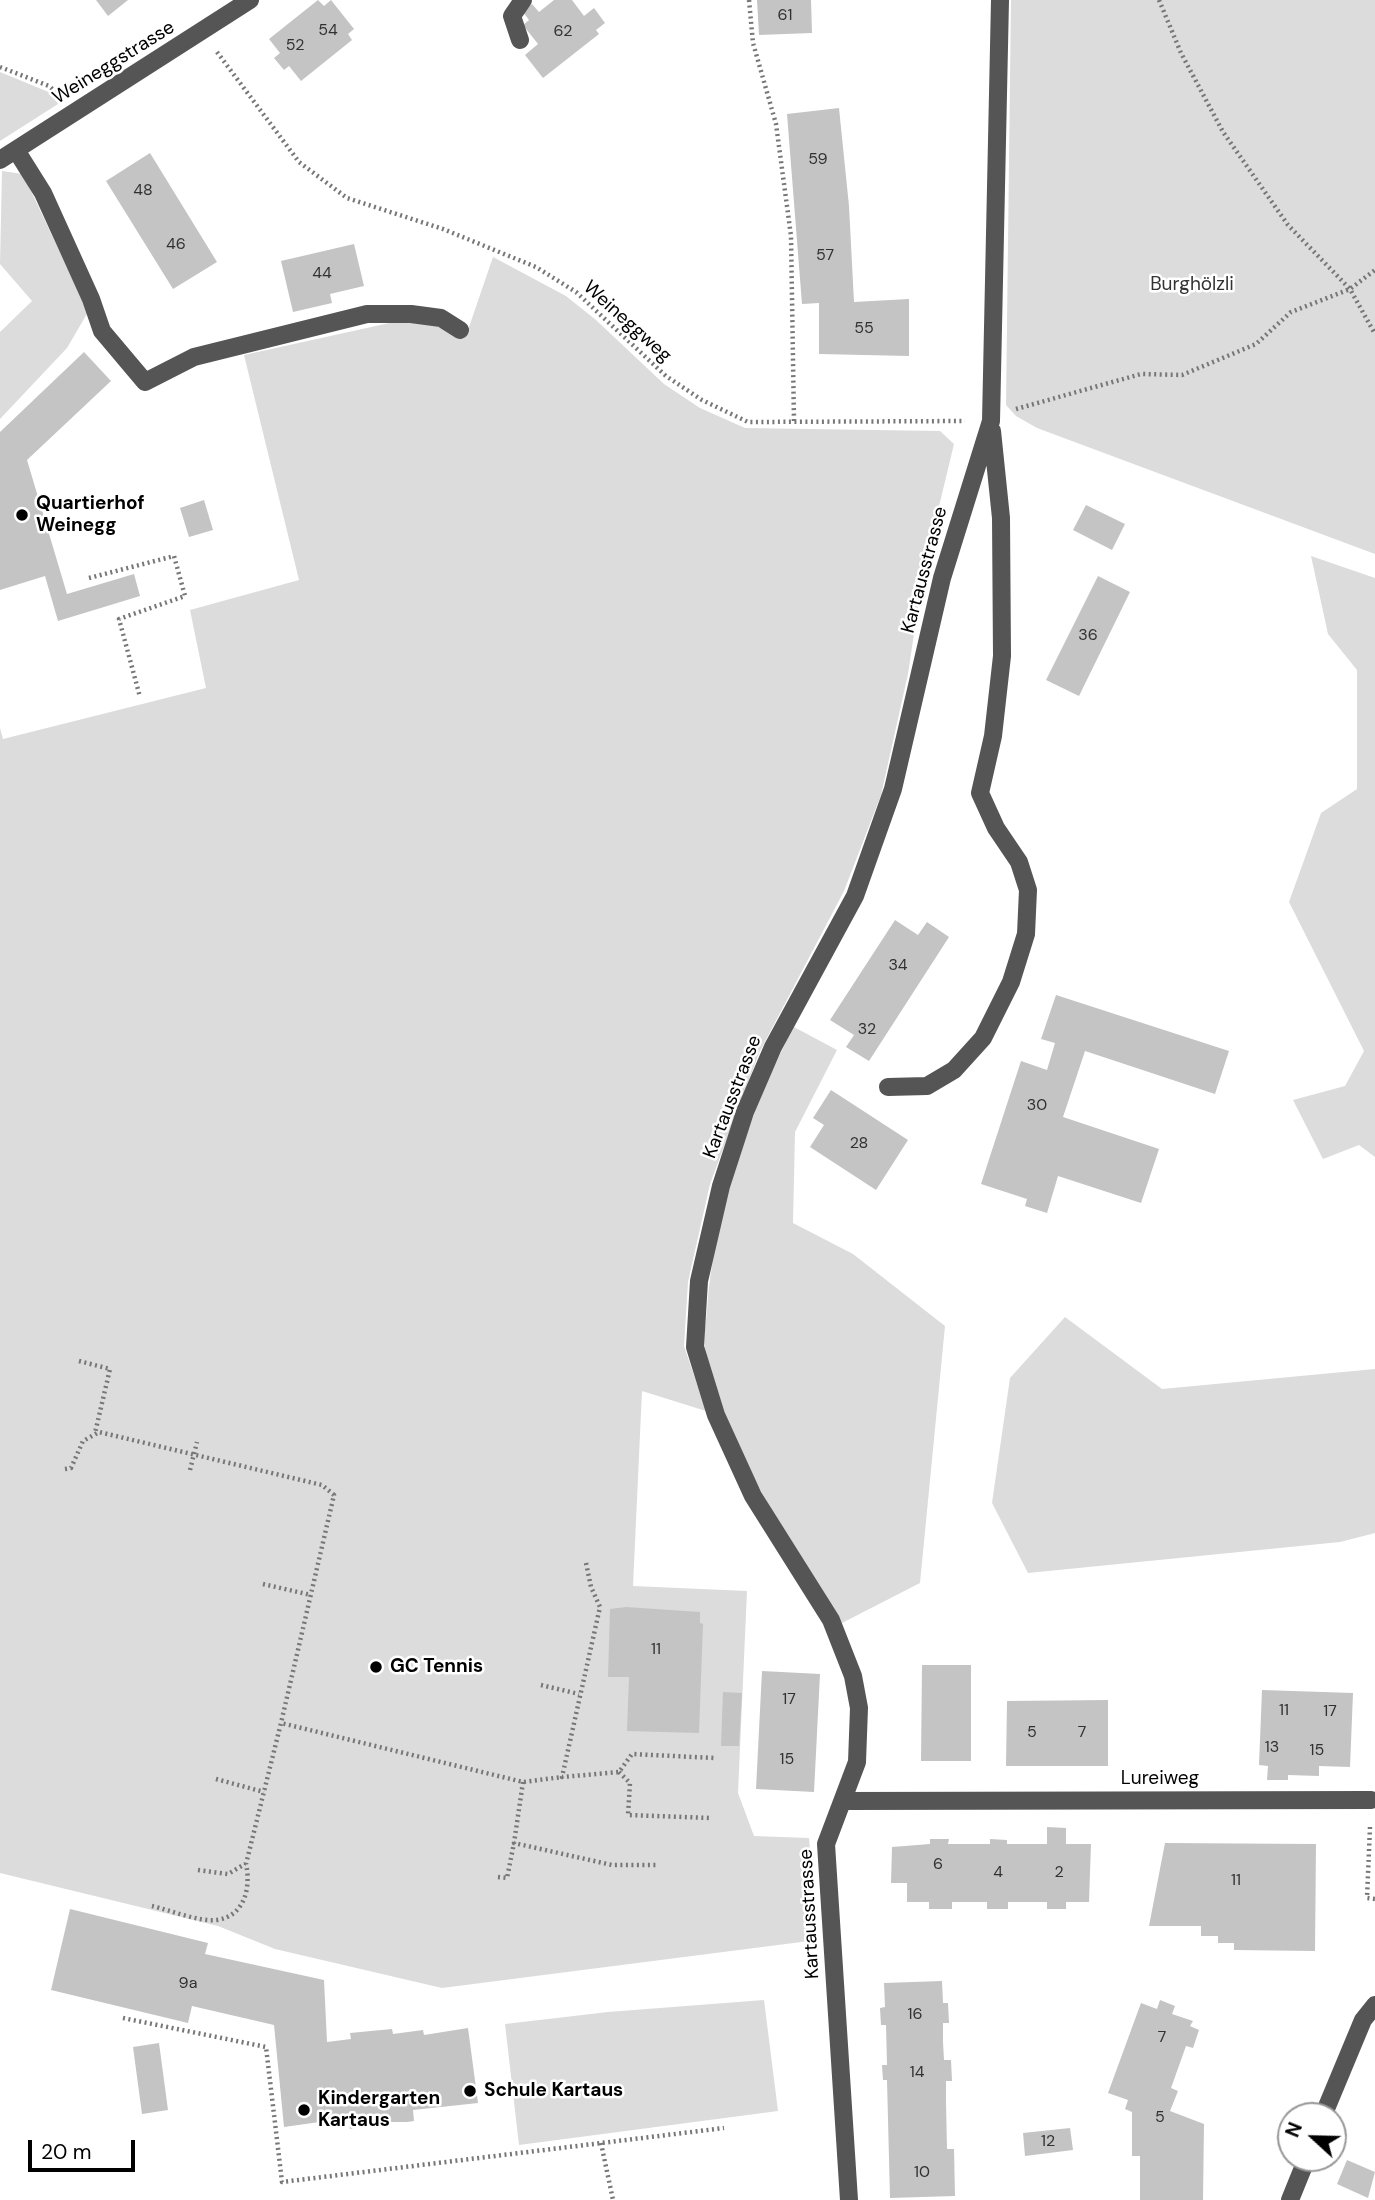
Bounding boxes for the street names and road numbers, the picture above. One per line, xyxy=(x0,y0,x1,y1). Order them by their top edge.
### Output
street label: Weineggstrasse xyxy=(49,16,179,110)
street label: Weineggweg xyxy=(578,276,676,368)
street label: Kartausstrasse xyxy=(897,504,953,636)
street label: Kartausstrasse xyxy=(699,1032,767,1162)
street label: Lureiweg xyxy=(1121,1768,1199,1790)
street label: Kartausstrasse xyxy=(795,1848,825,1980)

